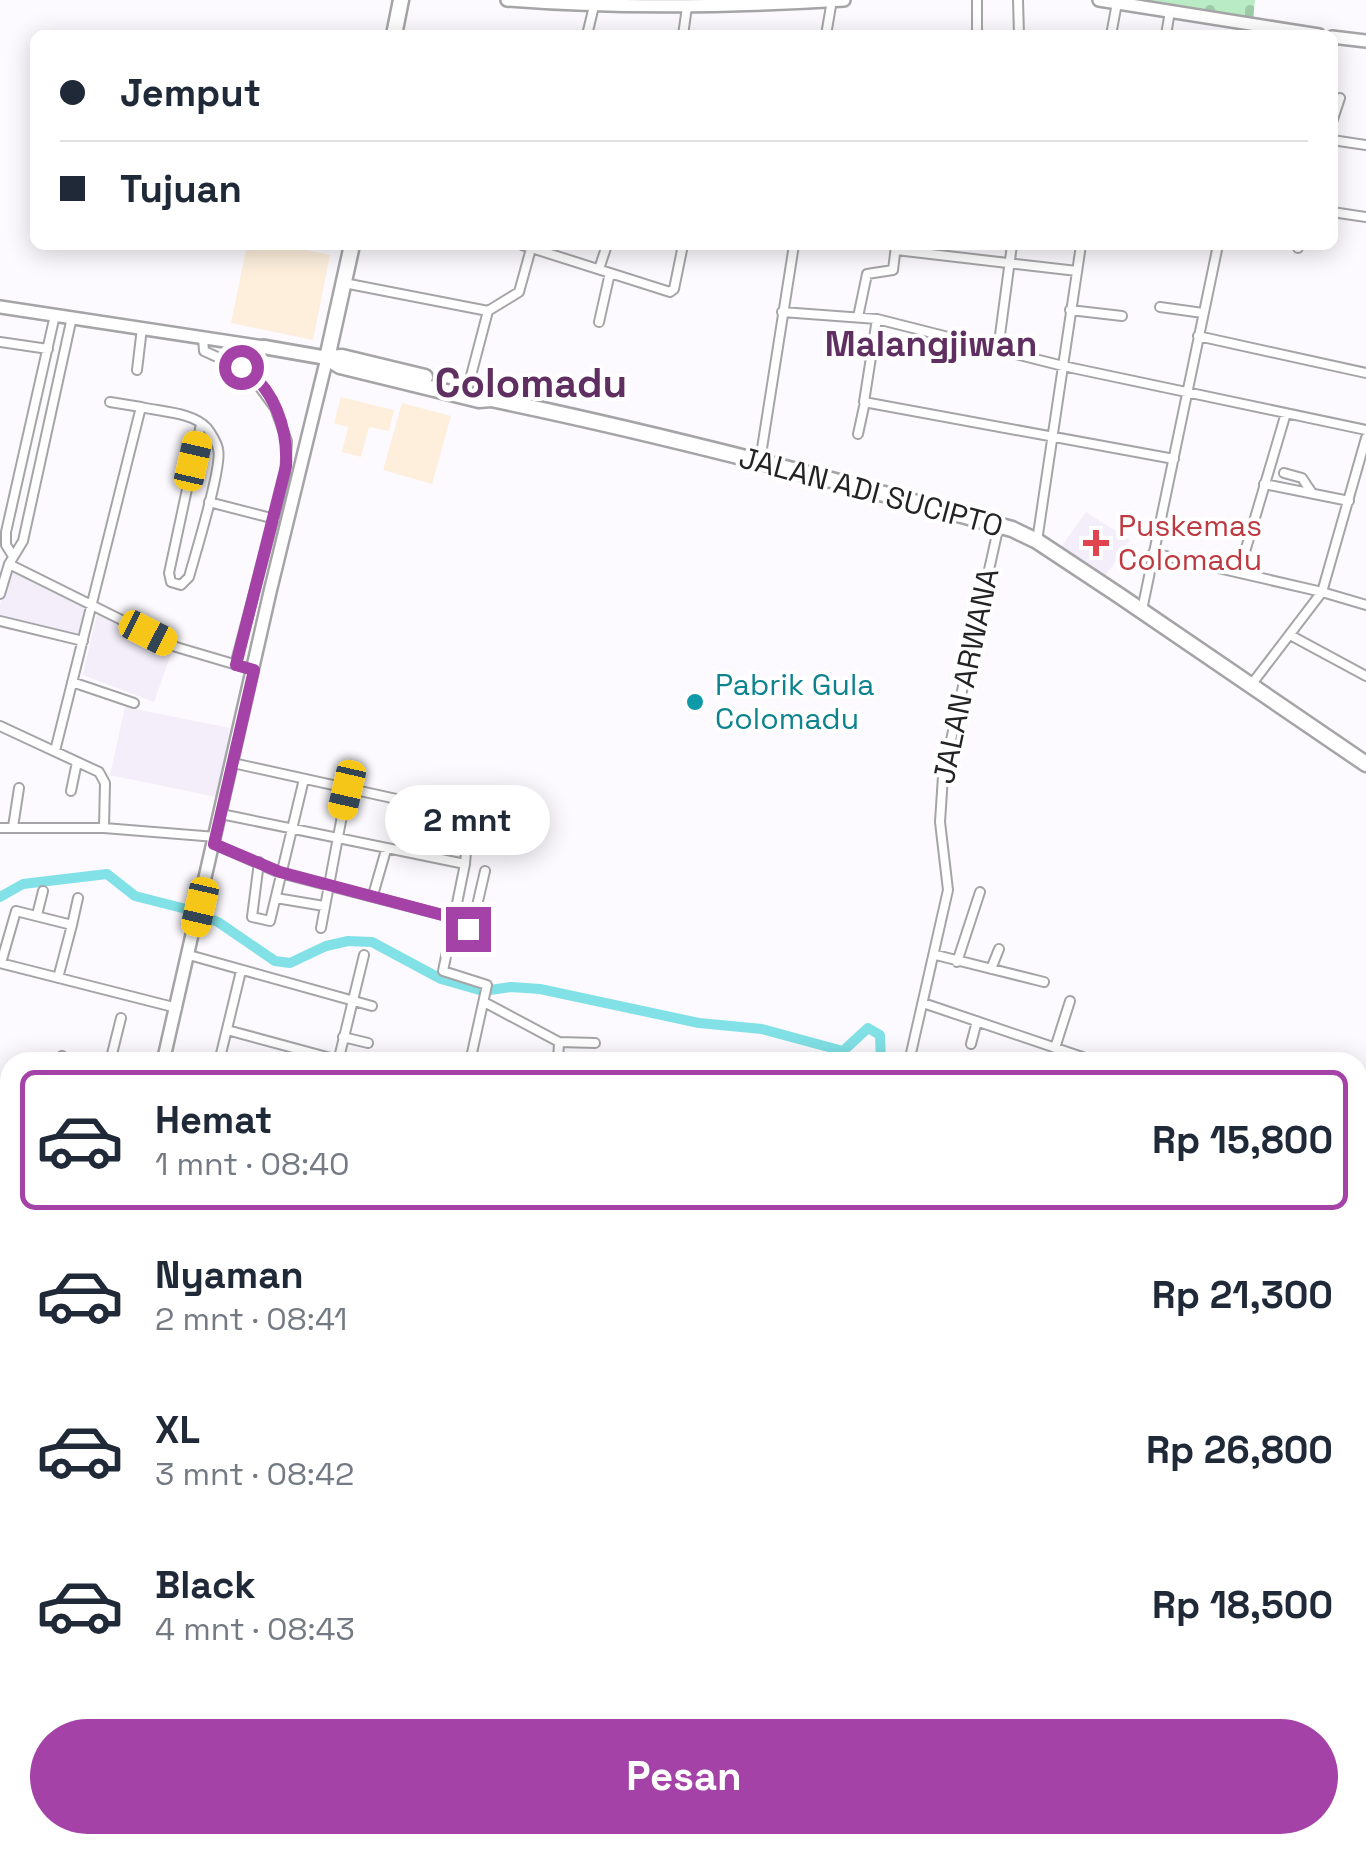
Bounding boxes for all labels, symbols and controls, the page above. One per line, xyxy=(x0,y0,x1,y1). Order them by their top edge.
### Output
text: Jemput xyxy=(120,69,261,117)
text: Tujuan xyxy=(120,165,242,213)
district label: Malangjiwan xyxy=(825,322,1037,366)
route start xyxy=(219,345,264,390)
district label: Colomadu xyxy=(435,358,627,409)
car xyxy=(172,428,214,494)
street label: JALAN ADI SUCIPTO xyxy=(735,438,1007,546)
place label: Puskemas Colomadu xyxy=(1118,506,1262,579)
marker: Puskemas Colomadu xyxy=(1083,530,1109,556)
street label: JALAN ARWANA xyxy=(924,564,1007,787)
car xyxy=(114,606,182,660)
place label: Pabrik Gula Colomadu xyxy=(715,665,875,738)
marker: Pabrik Gula Colomadu xyxy=(684,691,706,713)
car xyxy=(326,757,368,823)
callout: 2 mnt xyxy=(386,784,550,854)
text: 2 mnt xyxy=(423,800,512,840)
car xyxy=(179,874,221,940)
route end xyxy=(446,907,491,952)
icon: car xyxy=(35,1095,125,1185)
text: Hemat xyxy=(155,1096,272,1144)
text: Rp 15,800 xyxy=(1152,1116,1333,1164)
text: 1 mnt · 08:40 xyxy=(155,1144,350,1184)
icon: car xyxy=(35,1250,125,1340)
text: Nyaman xyxy=(155,1251,304,1299)
text: Rp 21,300 xyxy=(1152,1271,1333,1319)
text: 2 mnt · 08:41 xyxy=(155,1299,348,1339)
icon: car xyxy=(35,1405,125,1495)
text: XL xyxy=(155,1406,200,1454)
text: Rp 26,800 xyxy=(1146,1426,1333,1474)
text: 3 mnt · 08:42 xyxy=(155,1454,354,1494)
icon: car xyxy=(35,1560,125,1650)
text: Black xyxy=(155,1561,256,1609)
text: Rp 18,500 xyxy=(1152,1581,1333,1629)
text: 4 mnt · 08:43 xyxy=(155,1609,355,1649)
button: Pesan xyxy=(30,1719,1338,1834)

